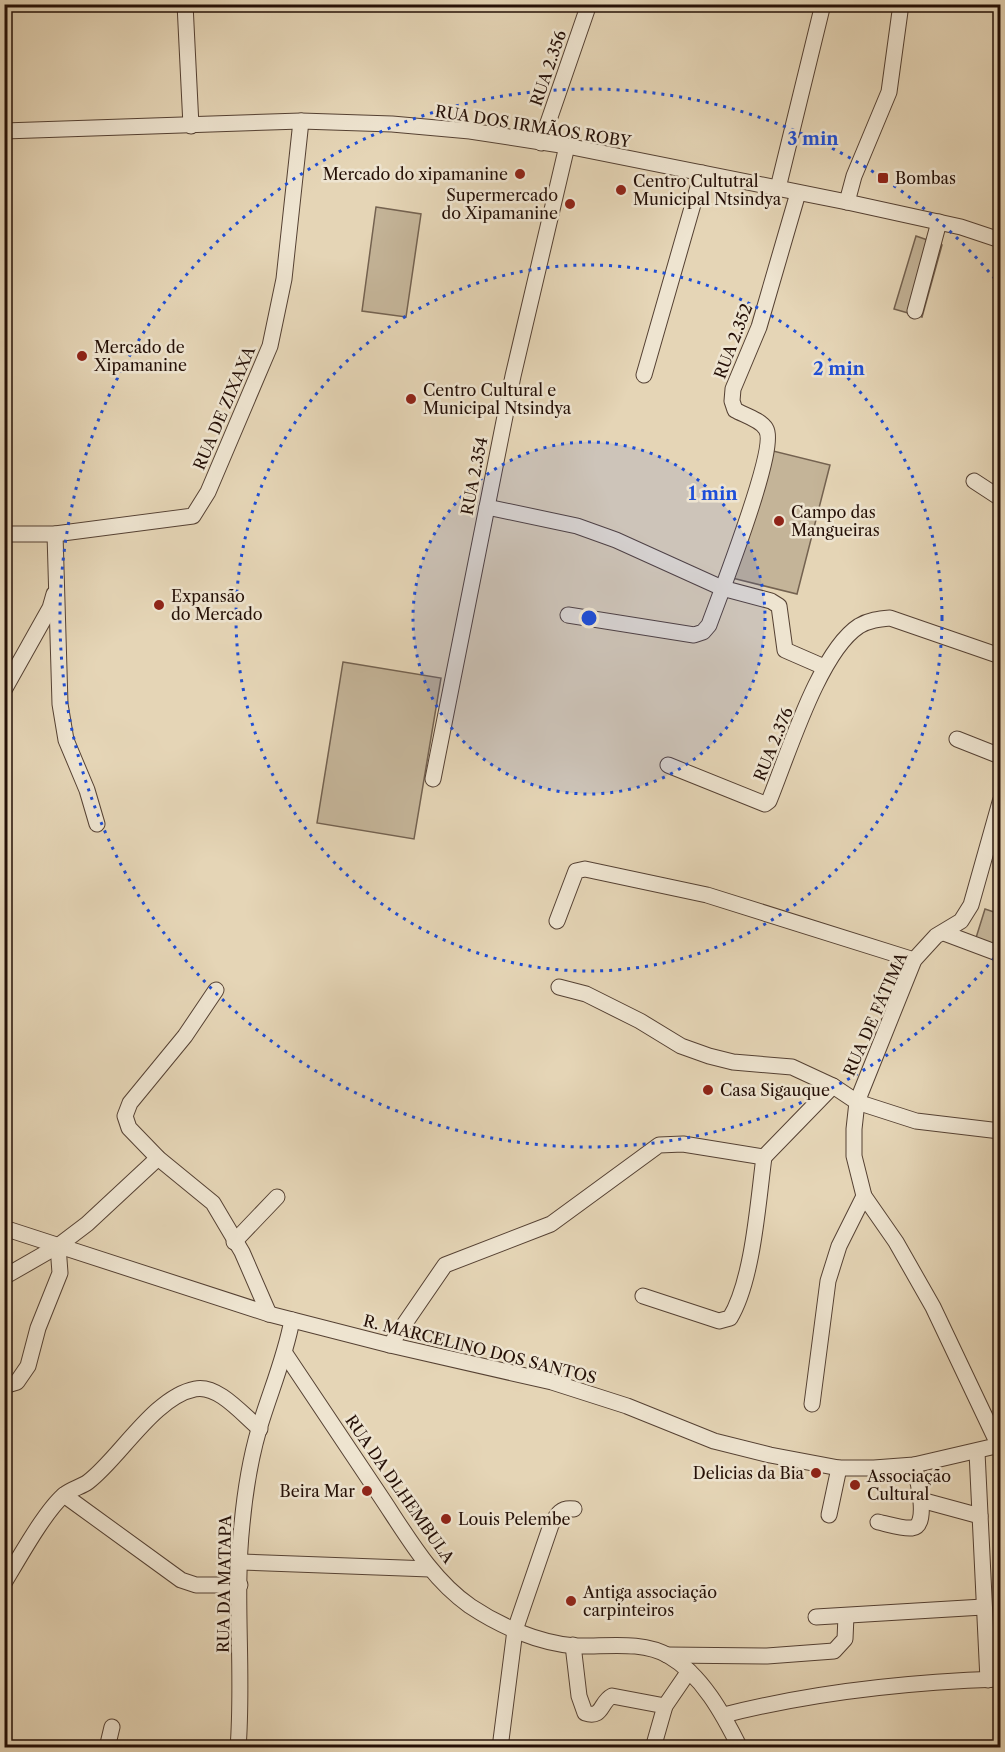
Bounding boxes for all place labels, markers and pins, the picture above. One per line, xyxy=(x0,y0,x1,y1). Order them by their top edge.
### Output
place label: Mercado do xipamanine xyxy=(323,164,508,184)
marker: Mercado do xipamanine xyxy=(513,167,527,181)
place label: Bombas xyxy=(895,168,956,188)
place label: Centro Cultutral Municipal Ntsindya xyxy=(633,171,782,209)
marker: Bombas xyxy=(876,171,890,185)
marker: Centro Cultutral Municipal Ntsindya xyxy=(614,183,628,197)
place label: Supermercado do Xipamanine xyxy=(442,185,558,223)
marker: Supermercado do Xipamanine xyxy=(563,197,577,211)
place label: Mercado de Xipamanine xyxy=(93,337,187,375)
marker: Mercado de Xipamanine xyxy=(75,349,89,363)
place label: Centro Cultural e Municipal Ntsindya xyxy=(423,380,572,418)
marker: Centro Cultural e Municipal Ntsindya xyxy=(404,392,418,406)
place label: Campo das Mangueiras xyxy=(791,502,880,540)
marker: Campo das Mangueiras xyxy=(772,514,786,528)
place label: Expansão do Mercado xyxy=(171,586,263,624)
marker: Expansão do Mercado xyxy=(152,598,166,612)
centre of rings xyxy=(579,608,599,628)
place label: Casa Sigauque xyxy=(720,1080,830,1100)
marker: Casa Sigauque xyxy=(701,1083,715,1097)
place label: Delicias da Bia xyxy=(693,1463,805,1483)
marker: Delicias da Bia xyxy=(809,1466,823,1480)
place label: Associação Cultural xyxy=(866,1466,951,1504)
marker: Associação Cultural xyxy=(848,1478,862,1492)
place label: Beira Mar xyxy=(280,1481,355,1501)
marker: Beira Mar xyxy=(360,1484,374,1498)
place label: Louis Pelembe xyxy=(458,1509,571,1529)
marker: Louis Pelembe xyxy=(439,1512,453,1526)
place label: Antiga associação carpinteiros xyxy=(582,1582,717,1620)
marker: Antiga associação carpinteiros xyxy=(564,1594,578,1608)

